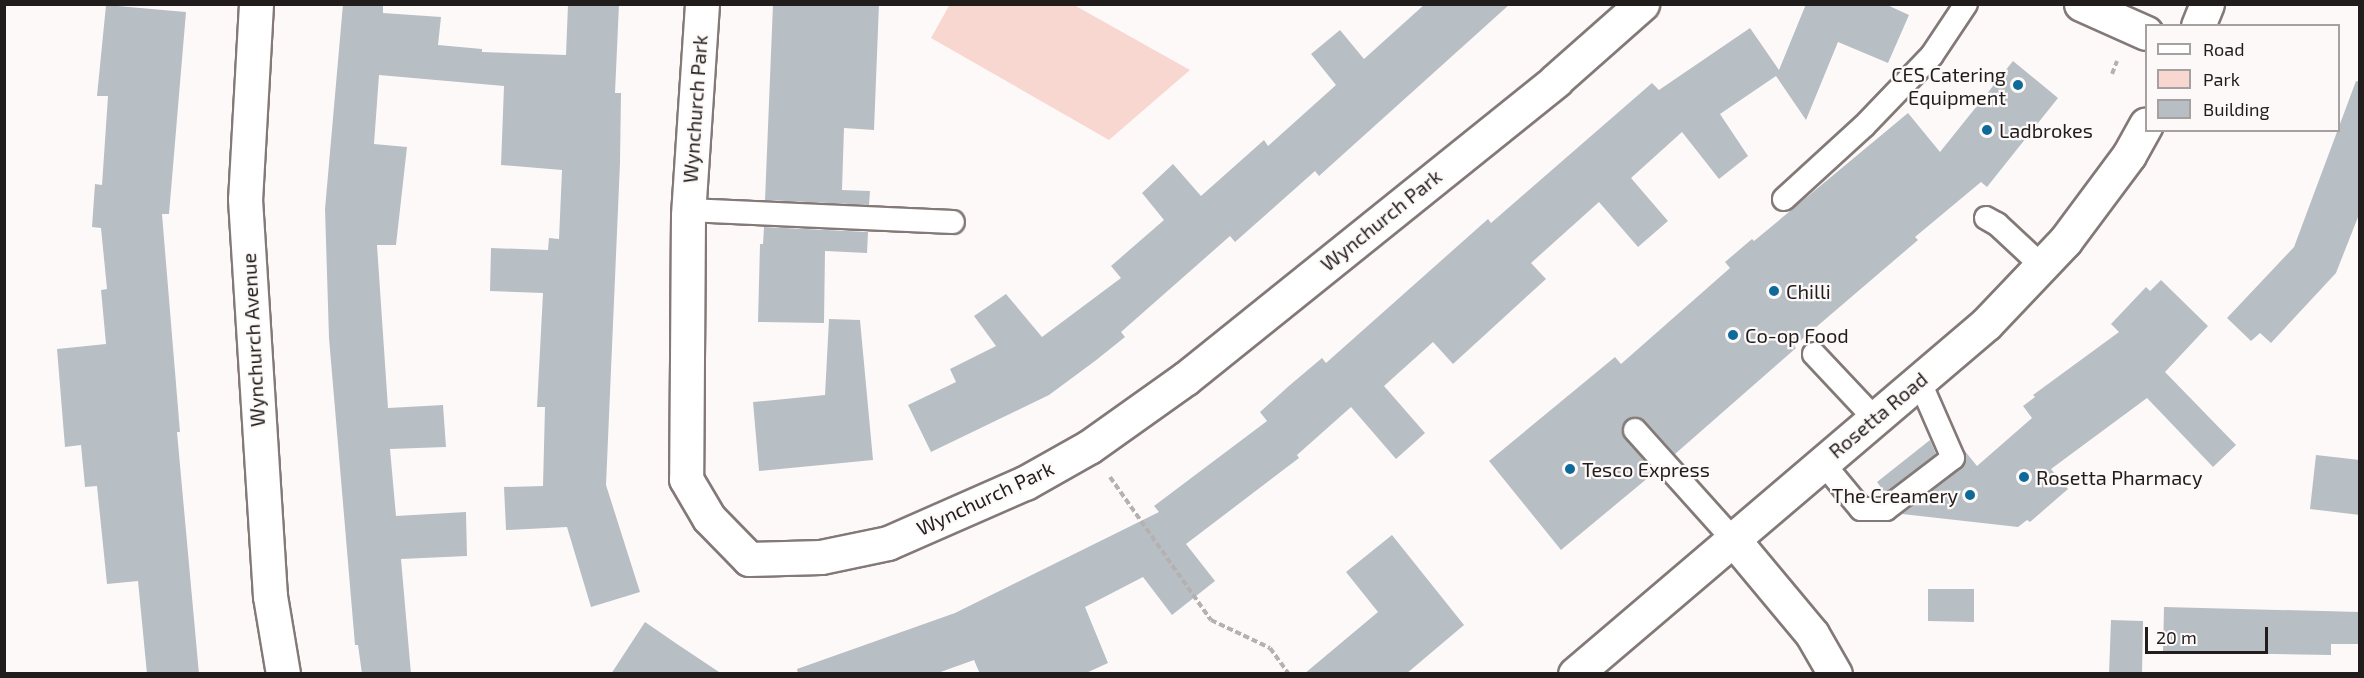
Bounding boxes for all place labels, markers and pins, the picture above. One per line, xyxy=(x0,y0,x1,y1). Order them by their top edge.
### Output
place label: CES Catering Equipment xyxy=(1891,62,2006,109)
marker: CES Catering Equipment xyxy=(2011,78,2025,92)
place label: Ladbrokes xyxy=(1999,118,2093,142)
marker: Ladbrokes xyxy=(1980,123,1994,137)
place label: Chilli xyxy=(1786,279,1831,303)
marker: Chilli xyxy=(1767,284,1781,298)
place label: Co-op Food xyxy=(1745,323,1849,347)
marker: Co-op Food xyxy=(1726,328,1740,342)
place label: Tesco Express xyxy=(1582,457,1710,481)
marker: Tesco Express xyxy=(1563,462,1577,476)
place label: Rosetta Pharmacy xyxy=(2036,465,2202,489)
marker: Rosetta Pharmacy xyxy=(2017,470,2031,484)
place label: The Creamery xyxy=(1832,483,1958,507)
marker: The Creamery xyxy=(1963,488,1977,502)

